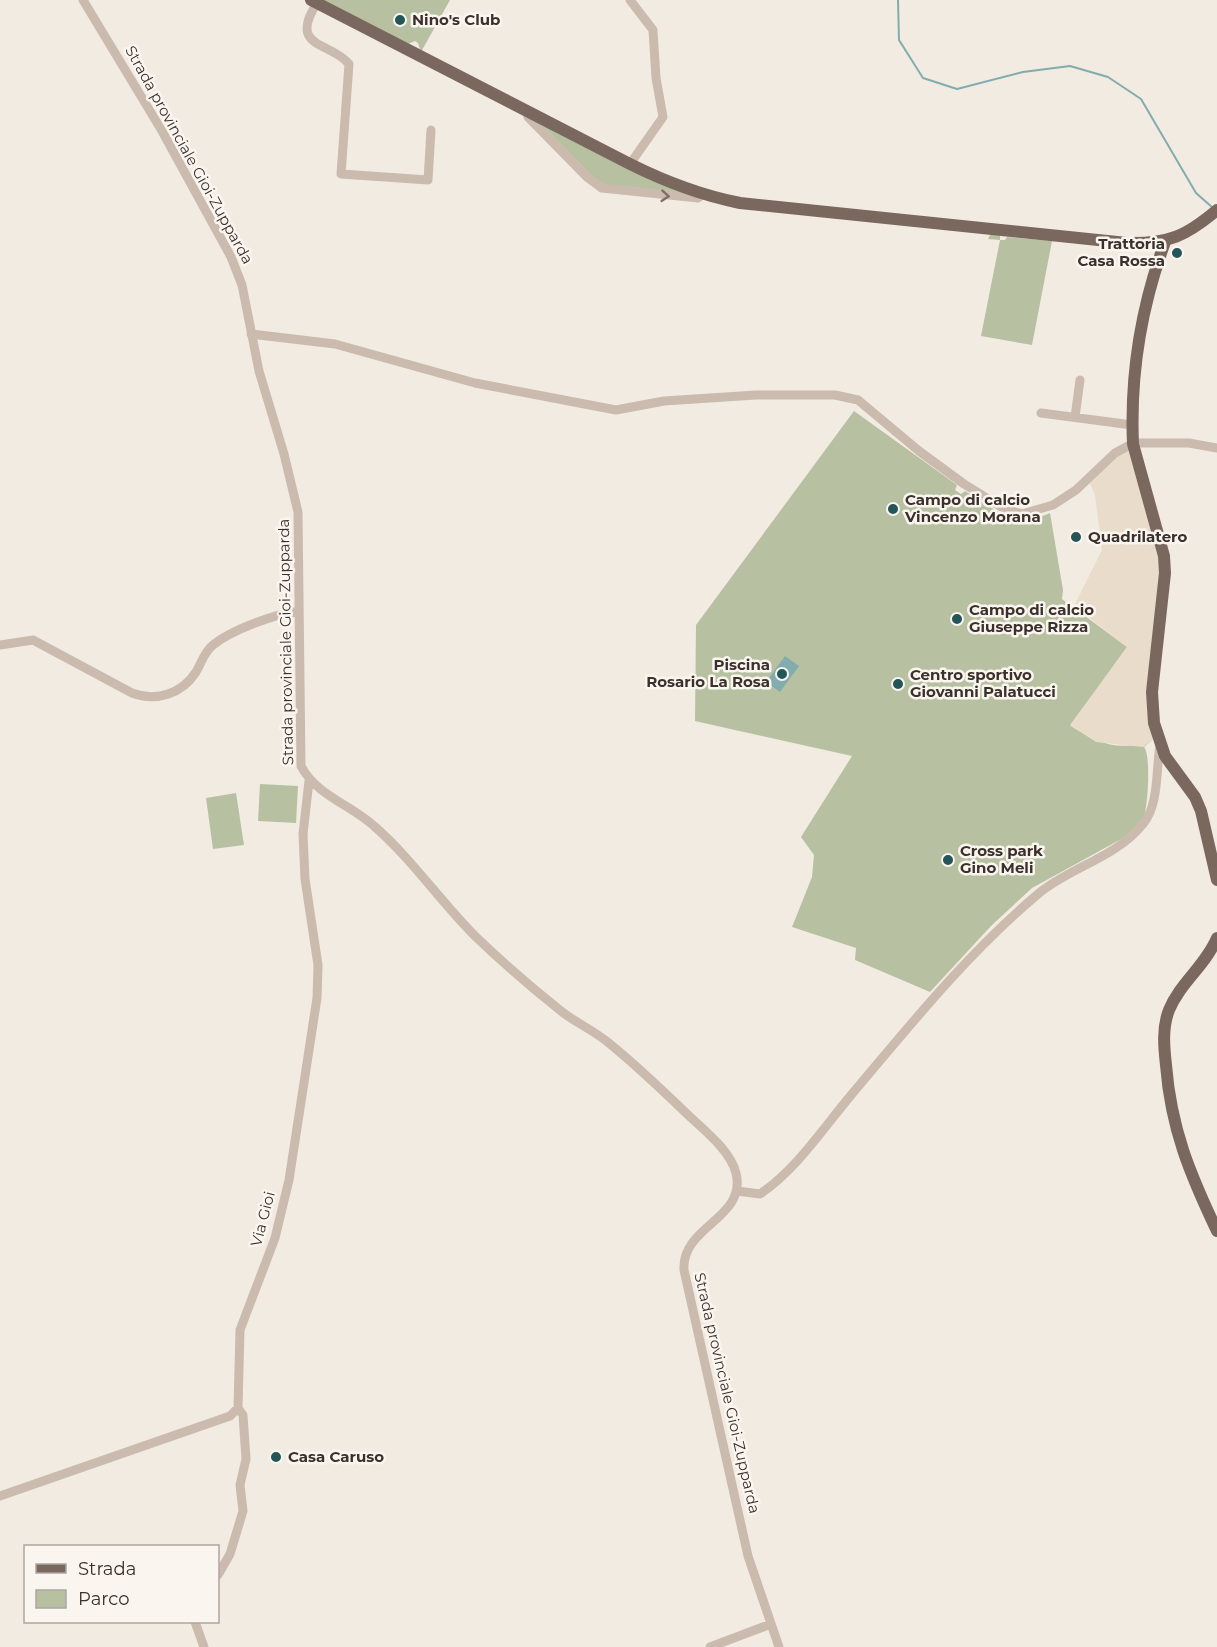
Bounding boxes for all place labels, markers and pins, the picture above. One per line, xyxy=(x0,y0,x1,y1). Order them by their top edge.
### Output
place label: Nino's Club xyxy=(412,10,500,29)
marker: Nino's Club xyxy=(393,13,407,27)
place label: Trattoria Casa Rossa xyxy=(1077,234,1165,270)
marker: Trattoria Casa Rossa xyxy=(1170,246,1184,260)
place label: Campo di calcio Vincenzo Morana xyxy=(904,490,1041,526)
marker: Campo di calcio Vincenzo Morana xyxy=(886,502,900,516)
place label: Quadrilatero xyxy=(1088,527,1187,546)
marker: Quadrilatero xyxy=(1069,530,1083,544)
place label: Campo di calcio Giuseppe Rizza xyxy=(969,600,1094,636)
marker: Campo di calcio Giuseppe Rizza xyxy=(950,612,964,626)
place label: Piscina Rosario La Rosa xyxy=(646,655,770,691)
place label: Centro sportivo Giovanni Palatucci xyxy=(910,665,1056,701)
marker: Piscina Rosario La Rosa xyxy=(775,667,789,681)
marker: Centro sportivo Giovanni Palatucci xyxy=(891,677,905,691)
place label: Cross park Gino Meli xyxy=(960,841,1043,877)
marker: Cross park Gino Meli xyxy=(941,853,955,867)
place label: Casa Caruso xyxy=(288,1447,384,1466)
marker: Casa Caruso xyxy=(269,1450,283,1464)

